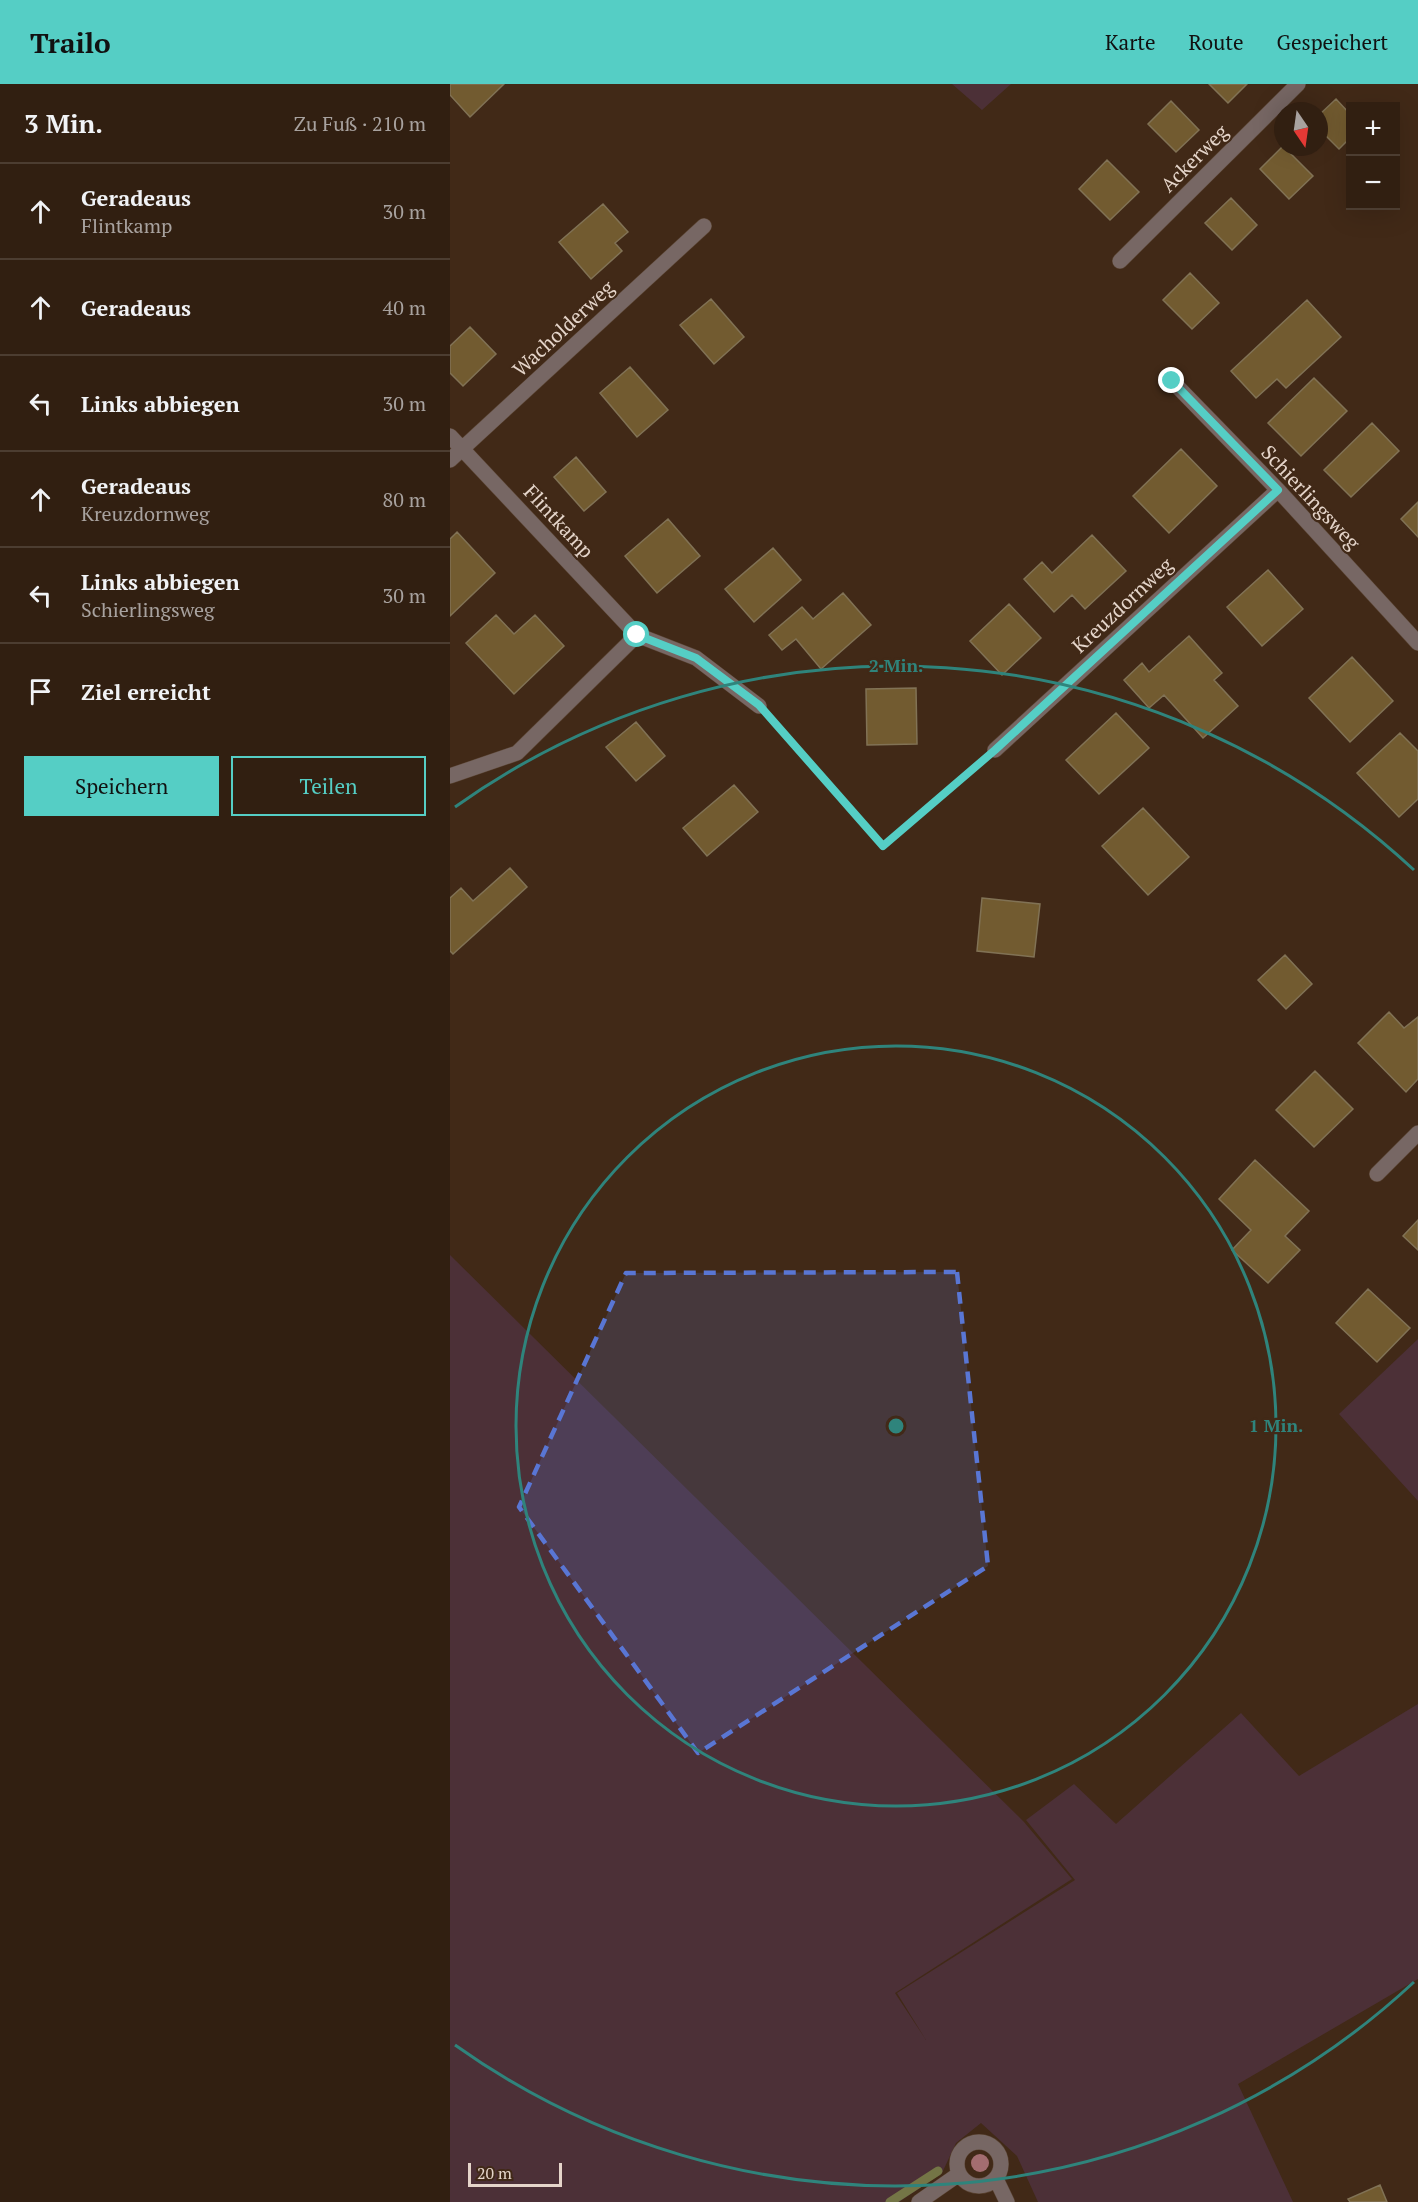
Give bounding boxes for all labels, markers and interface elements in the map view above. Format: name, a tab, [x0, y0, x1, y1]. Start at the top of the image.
text: Trailo	[30, 24, 111, 61]
text: Karte	[1105, 28, 1156, 56]
text: Route	[1189, 28, 1244, 56]
text: Gespeichert	[1277, 28, 1388, 56]
north arrow	[1274, 102, 1328, 156]
map controls	[1346, 102, 1400, 210]
button: +	[1346, 102, 1400, 156]
text: 3 Min.	[24, 106, 103, 140]
text: Zu Fuß · 210 m	[294, 110, 426, 137]
street label: Ackerweg	[1154, 118, 1234, 198]
button: −	[1346, 156, 1400, 210]
text: Geradeaus	[81, 183, 191, 212]
icon: ahead	[24, 195, 57, 228]
text: 30 m	[383, 198, 426, 225]
text: Flintkamp	[81, 212, 172, 239]
street label: Wacholderweg	[506, 274, 620, 382]
icon: ahead	[24, 291, 57, 324]
text: Geradeaus	[81, 293, 191, 322]
text: 40 m	[383, 294, 426, 321]
route end	[1158, 367, 1184, 393]
icon: left	[24, 387, 57, 420]
text: Links abbiegen	[81, 389, 240, 418]
text: 30 m	[383, 390, 426, 417]
street label: Schierlingsweg	[1256, 439, 1367, 555]
text: Geradeaus	[81, 471, 191, 500]
street label: Flintkamp	[518, 478, 600, 564]
icon: ahead	[24, 483, 57, 516]
text: 80 m	[383, 486, 426, 513]
text: Kreuzdornweg	[81, 500, 210, 527]
street label: Kreuzdornweg	[1066, 551, 1179, 659]
text: Links abbiegen	[81, 567, 240, 596]
icon: left	[24, 579, 57, 612]
text: 30 m	[383, 582, 426, 609]
text: Schierlingsweg	[81, 596, 215, 623]
route start	[623, 621, 649, 647]
text: 2 Min.	[869, 653, 923, 677]
icon: arrive	[24, 675, 57, 708]
text: Ziel erreicht	[81, 677, 211, 706]
button: Speichern	[24, 756, 219, 816]
button: Teilen	[231, 756, 426, 816]
text: 1 Min.	[1249, 1413, 1303, 1437]
centre of rings	[886, 1416, 906, 1436]
scale bar	[468, 2160, 562, 2188]
text: 20 m	[477, 2162, 512, 2184]

